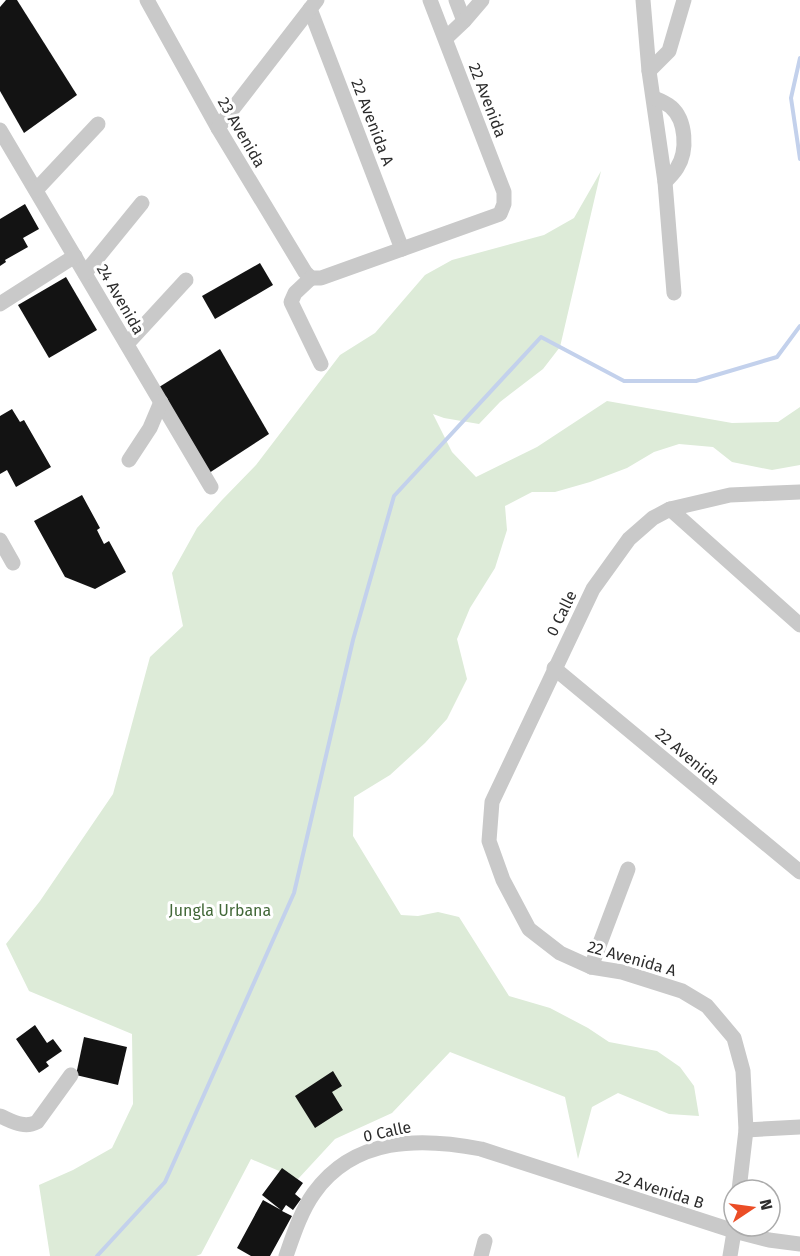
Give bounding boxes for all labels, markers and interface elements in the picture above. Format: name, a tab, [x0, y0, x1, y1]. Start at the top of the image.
street label: 22 Avenida	[465, 60, 510, 140]
street label: 22 Avenida A	[347, 76, 398, 169]
street label: 23 Avenida	[214, 94, 269, 171]
street label: 24 Avenida	[93, 261, 148, 338]
street label: 0 Calle	[542, 587, 581, 639]
street label: 22 Avenida	[652, 724, 724, 789]
park label: Jungla Urbana	[169, 901, 271, 920]
street label: 22 Avenida A	[585, 937, 679, 980]
street label: 0 Calle	[361, 1117, 413, 1146]
street label: 22 Avenida B	[613, 1166, 707, 1213]
north arrow	[722, 1178, 782, 1238]
text: N	[756, 1197, 777, 1212]

